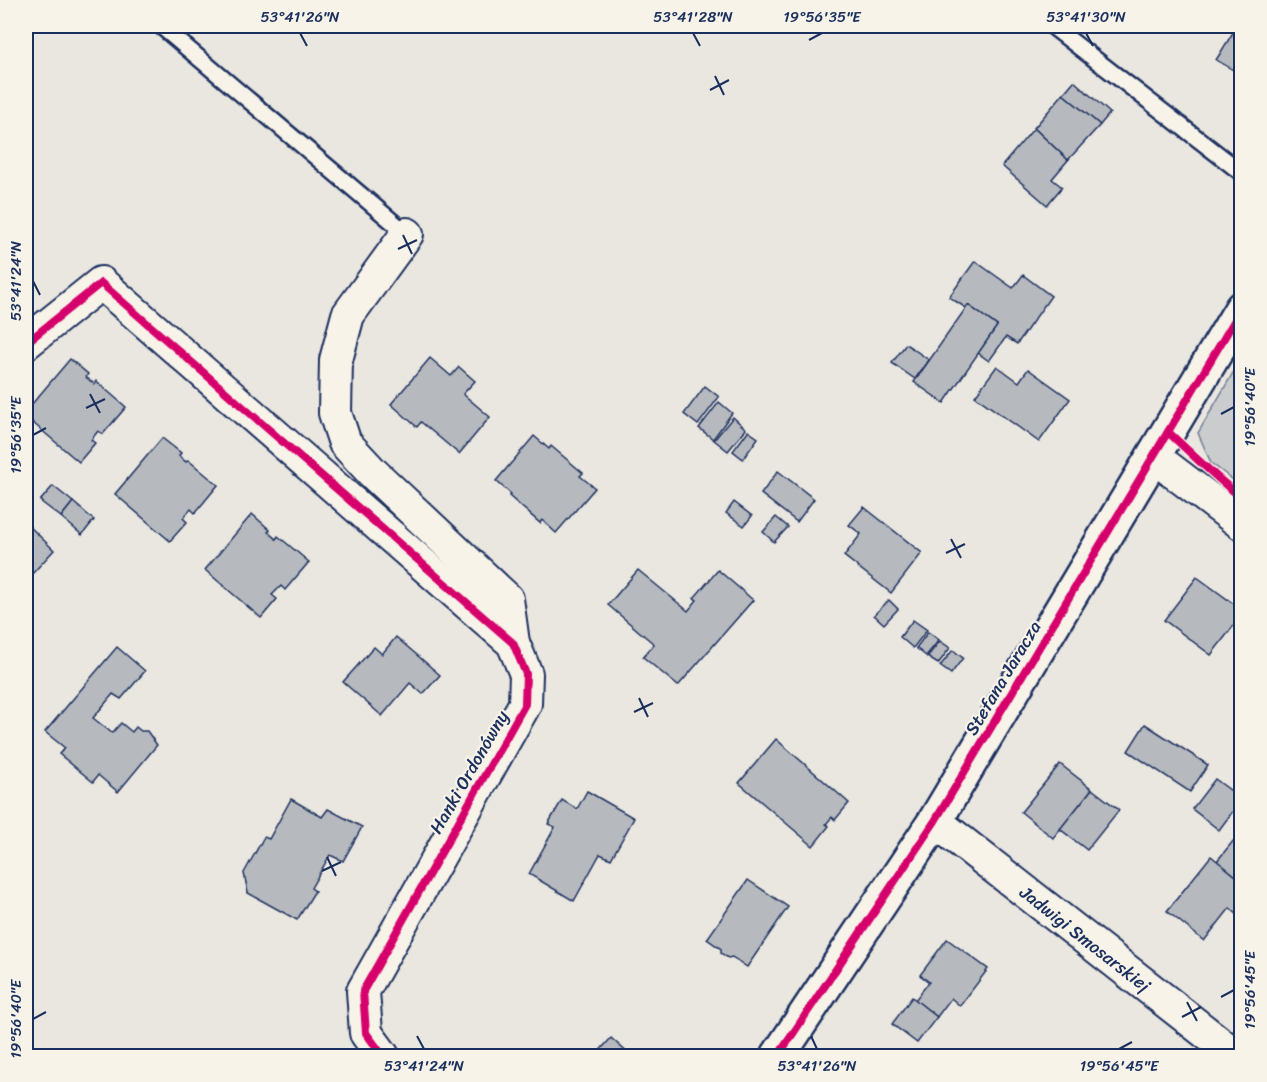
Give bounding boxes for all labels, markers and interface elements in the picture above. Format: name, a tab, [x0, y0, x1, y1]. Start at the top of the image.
text: 53°41'26"N	[260, 4, 340, 30]
text: 53°41'28"N	[653, 4, 733, 30]
text: 19°56'35"E	[783, 4, 862, 30]
text: 53°41'30"N	[1046, 4, 1126, 30]
text: 53°41'24"N	[3, 240, 29, 321]
text: 19°56'40"E	[1237, 366, 1263, 446]
text: 19°56'35"E	[3, 395, 29, 474]
street label: Stefana Jaracza	[956, 614, 1050, 742]
street label: Hanki Ordonówny	[421, 703, 518, 840]
street label: Jadwigi Smosarskiej	[1012, 877, 1158, 1001]
text: 19°56'45"E	[1237, 949, 1263, 1029]
text: 19°56'40"E	[3, 978, 29, 1058]
text: 53°41'24"N	[384, 1053, 465, 1079]
text: 53°41'26"N	[777, 1053, 857, 1079]
text: 19°56'45"E	[1080, 1053, 1160, 1079]

